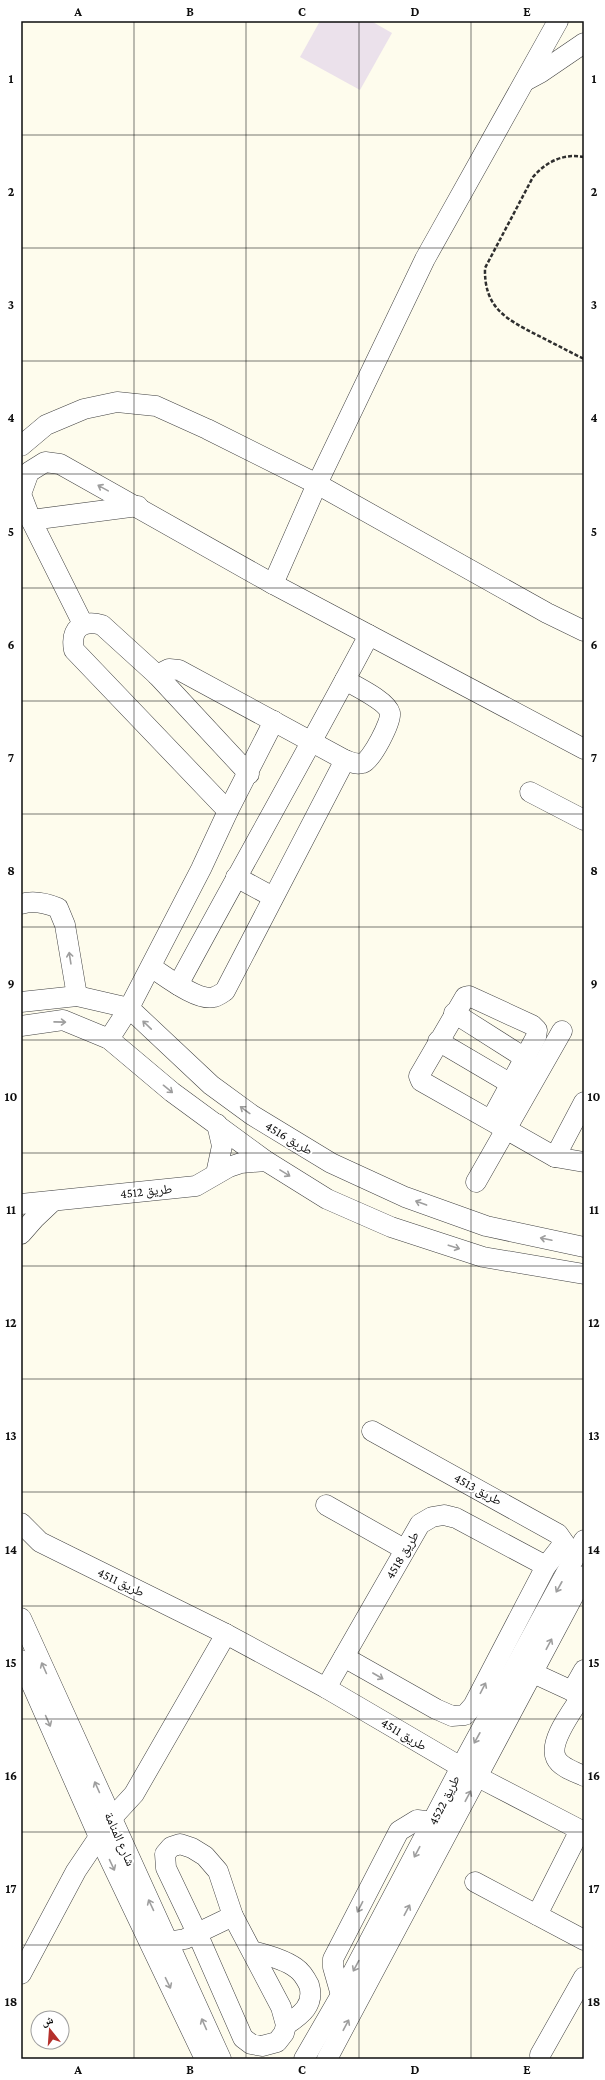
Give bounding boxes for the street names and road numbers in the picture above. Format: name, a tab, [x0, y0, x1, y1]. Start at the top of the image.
street label: طريق 4516	[262, 1118, 315, 1159]
street label: طريق 4512	[119, 1181, 173, 1202]
street label: طريق 4513	[451, 1470, 504, 1509]
street label: طريق 4518	[382, 1528, 423, 1582]
street label: طريق 4511	[95, 1564, 147, 1601]
street label: طريق 4511	[378, 1715, 429, 1754]
street label: طريق 4522	[425, 1773, 464, 1828]
street label: شارع المنامة	[100, 1810, 138, 1869]

